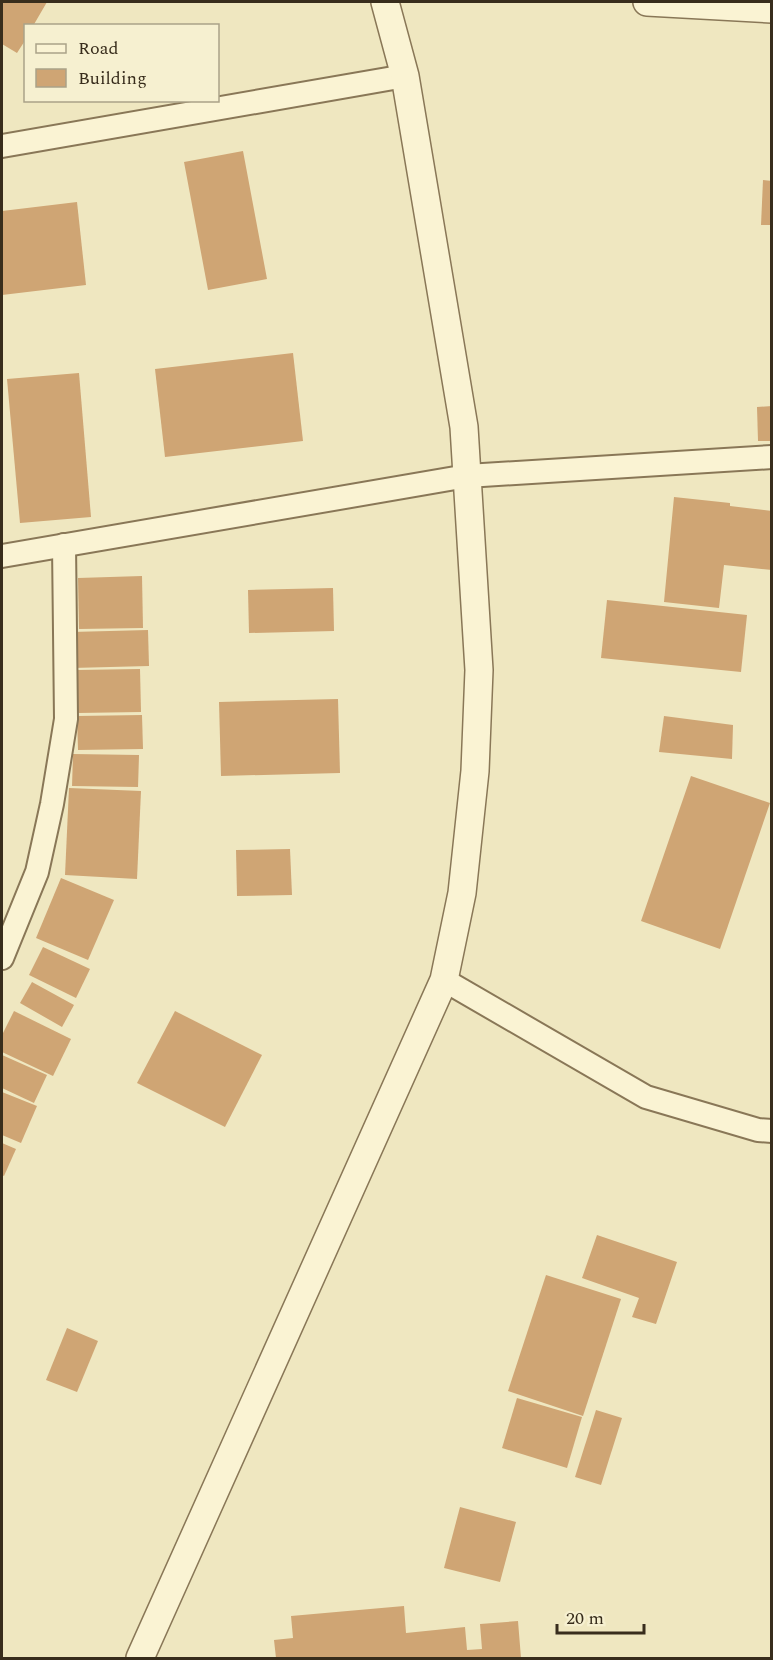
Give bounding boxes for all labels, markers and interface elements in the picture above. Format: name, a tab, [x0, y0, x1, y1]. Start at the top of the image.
legend	[24, 24, 219, 102]
text: Road	[78, 35, 119, 62]
text: Building	[78, 65, 147, 92]
scale bar	[557, 1597, 644, 1635]
text: 20 m	[566, 1605, 604, 1632]

